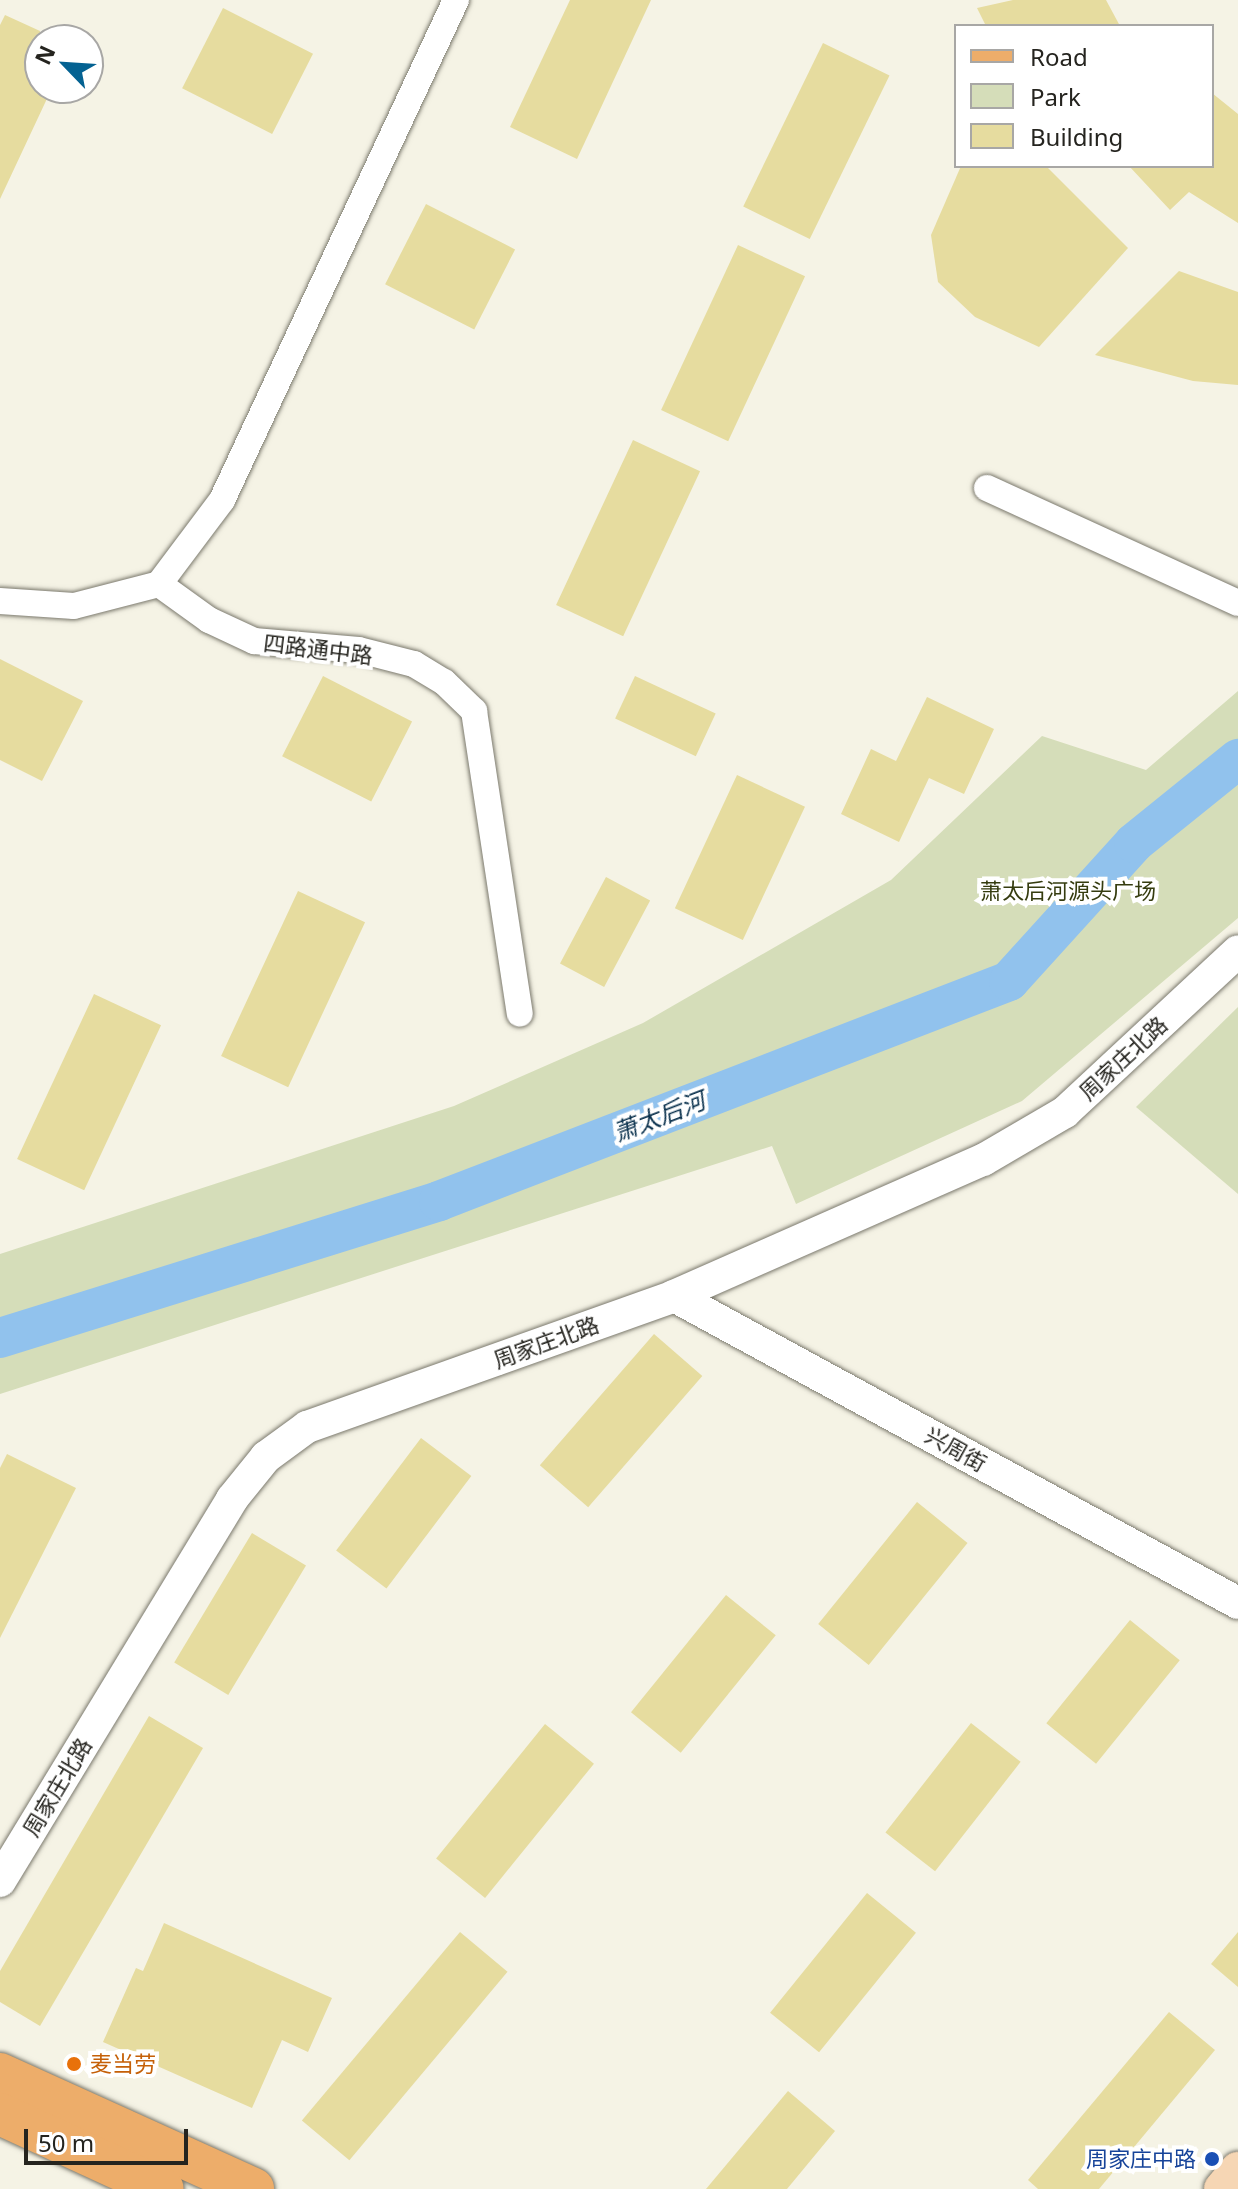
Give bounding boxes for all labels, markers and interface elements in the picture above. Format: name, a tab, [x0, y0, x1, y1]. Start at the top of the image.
north arrow	[24, 24, 104, 104]
legend	[954, 24, 1214, 168]
text: N	[27, 40, 61, 69]
text: Road	[1030, 40, 1088, 73]
text: Park	[1030, 80, 1081, 113]
text: Building	[1030, 120, 1123, 153]
street label: 四路通中路	[262, 629, 374, 669]
park label: 萧太后河源头广场	[980, 878, 1156, 904]
street label: 周家庄北路	[1074, 1011, 1172, 1105]
water label: 萧太后河	[609, 1085, 709, 1147]
street label: 周家庄北路	[490, 1311, 602, 1373]
street label: 兴周街	[921, 1421, 991, 1477]
street label: 周家庄北路	[17, 1733, 97, 1841]
place label: 麦当劳	[90, 2051, 156, 2077]
marker: 麦当劳	[65, 2055, 83, 2073]
scale bar	[28, 2113, 192, 2163]
text: 50 m	[38, 2126, 94, 2159]
place label: 周家庄中路	[1086, 2146, 1196, 2172]
marker: 周家庄中路	[1203, 2150, 1221, 2168]

